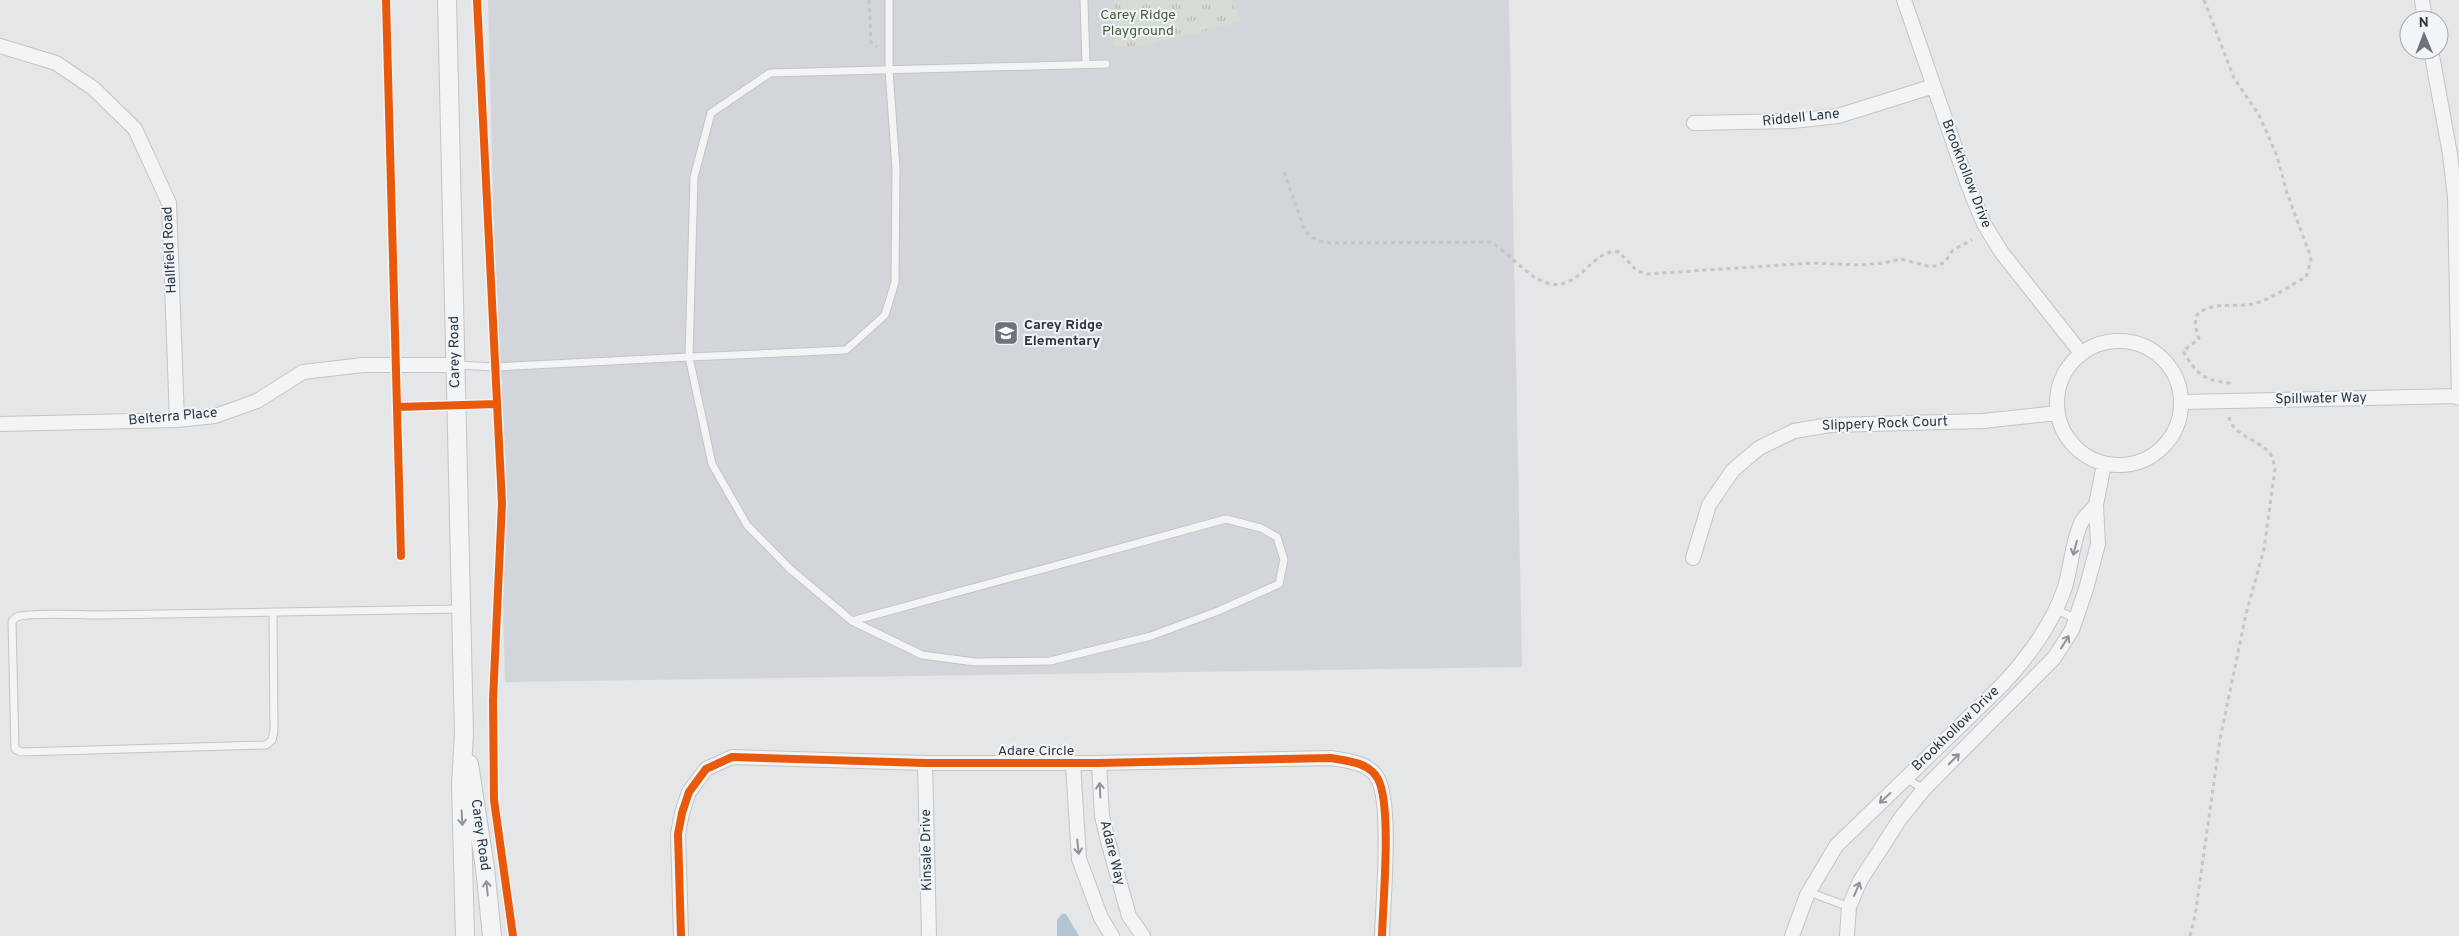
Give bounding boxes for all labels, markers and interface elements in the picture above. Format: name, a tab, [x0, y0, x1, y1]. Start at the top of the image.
park label: Carey Ridge Playground	[1100, 7, 1176, 40]
north arrow	[2399, 10, 2449, 60]
text: N	[2419, 15, 2429, 32]
street label: Riddell Lane	[1761, 105, 1841, 131]
street label: Brookhollow Drive	[1937, 117, 1995, 231]
street label: Hallfield Road	[159, 206, 181, 294]
street label: Carey Road	[446, 316, 464, 388]
place label: Carey Ridge Elementary	[1024, 317, 1103, 350]
school or university icon: Carey Ridge Elementary	[993, 320, 1019, 346]
street label: Spillwater Way	[2275, 390, 2367, 408]
street label: Belterra Place	[128, 405, 218, 429]
street label: Slippery Rock Court	[1822, 413, 1948, 435]
one-way arrow	[2070, 540, 2079, 556]
one-way arrow	[2060, 635, 2070, 649]
street label: Brookhollow Drive	[1909, 683, 2003, 775]
street label: Adare Circle	[998, 743, 1074, 760]
one-way arrow	[1947, 754, 1959, 766]
one-way arrow	[1096, 783, 1105, 799]
one-way arrow	[1879, 792, 1891, 804]
street label: Carey Road	[467, 798, 493, 872]
one-way arrow	[458, 809, 467, 825]
street label: Kinsale Drive	[918, 809, 936, 891]
street label: Adare Way	[1096, 819, 1128, 887]
one-way arrow	[1073, 839, 1083, 855]
one-way arrow	[482, 880, 492, 896]
one-way arrow	[1853, 882, 1862, 897]

